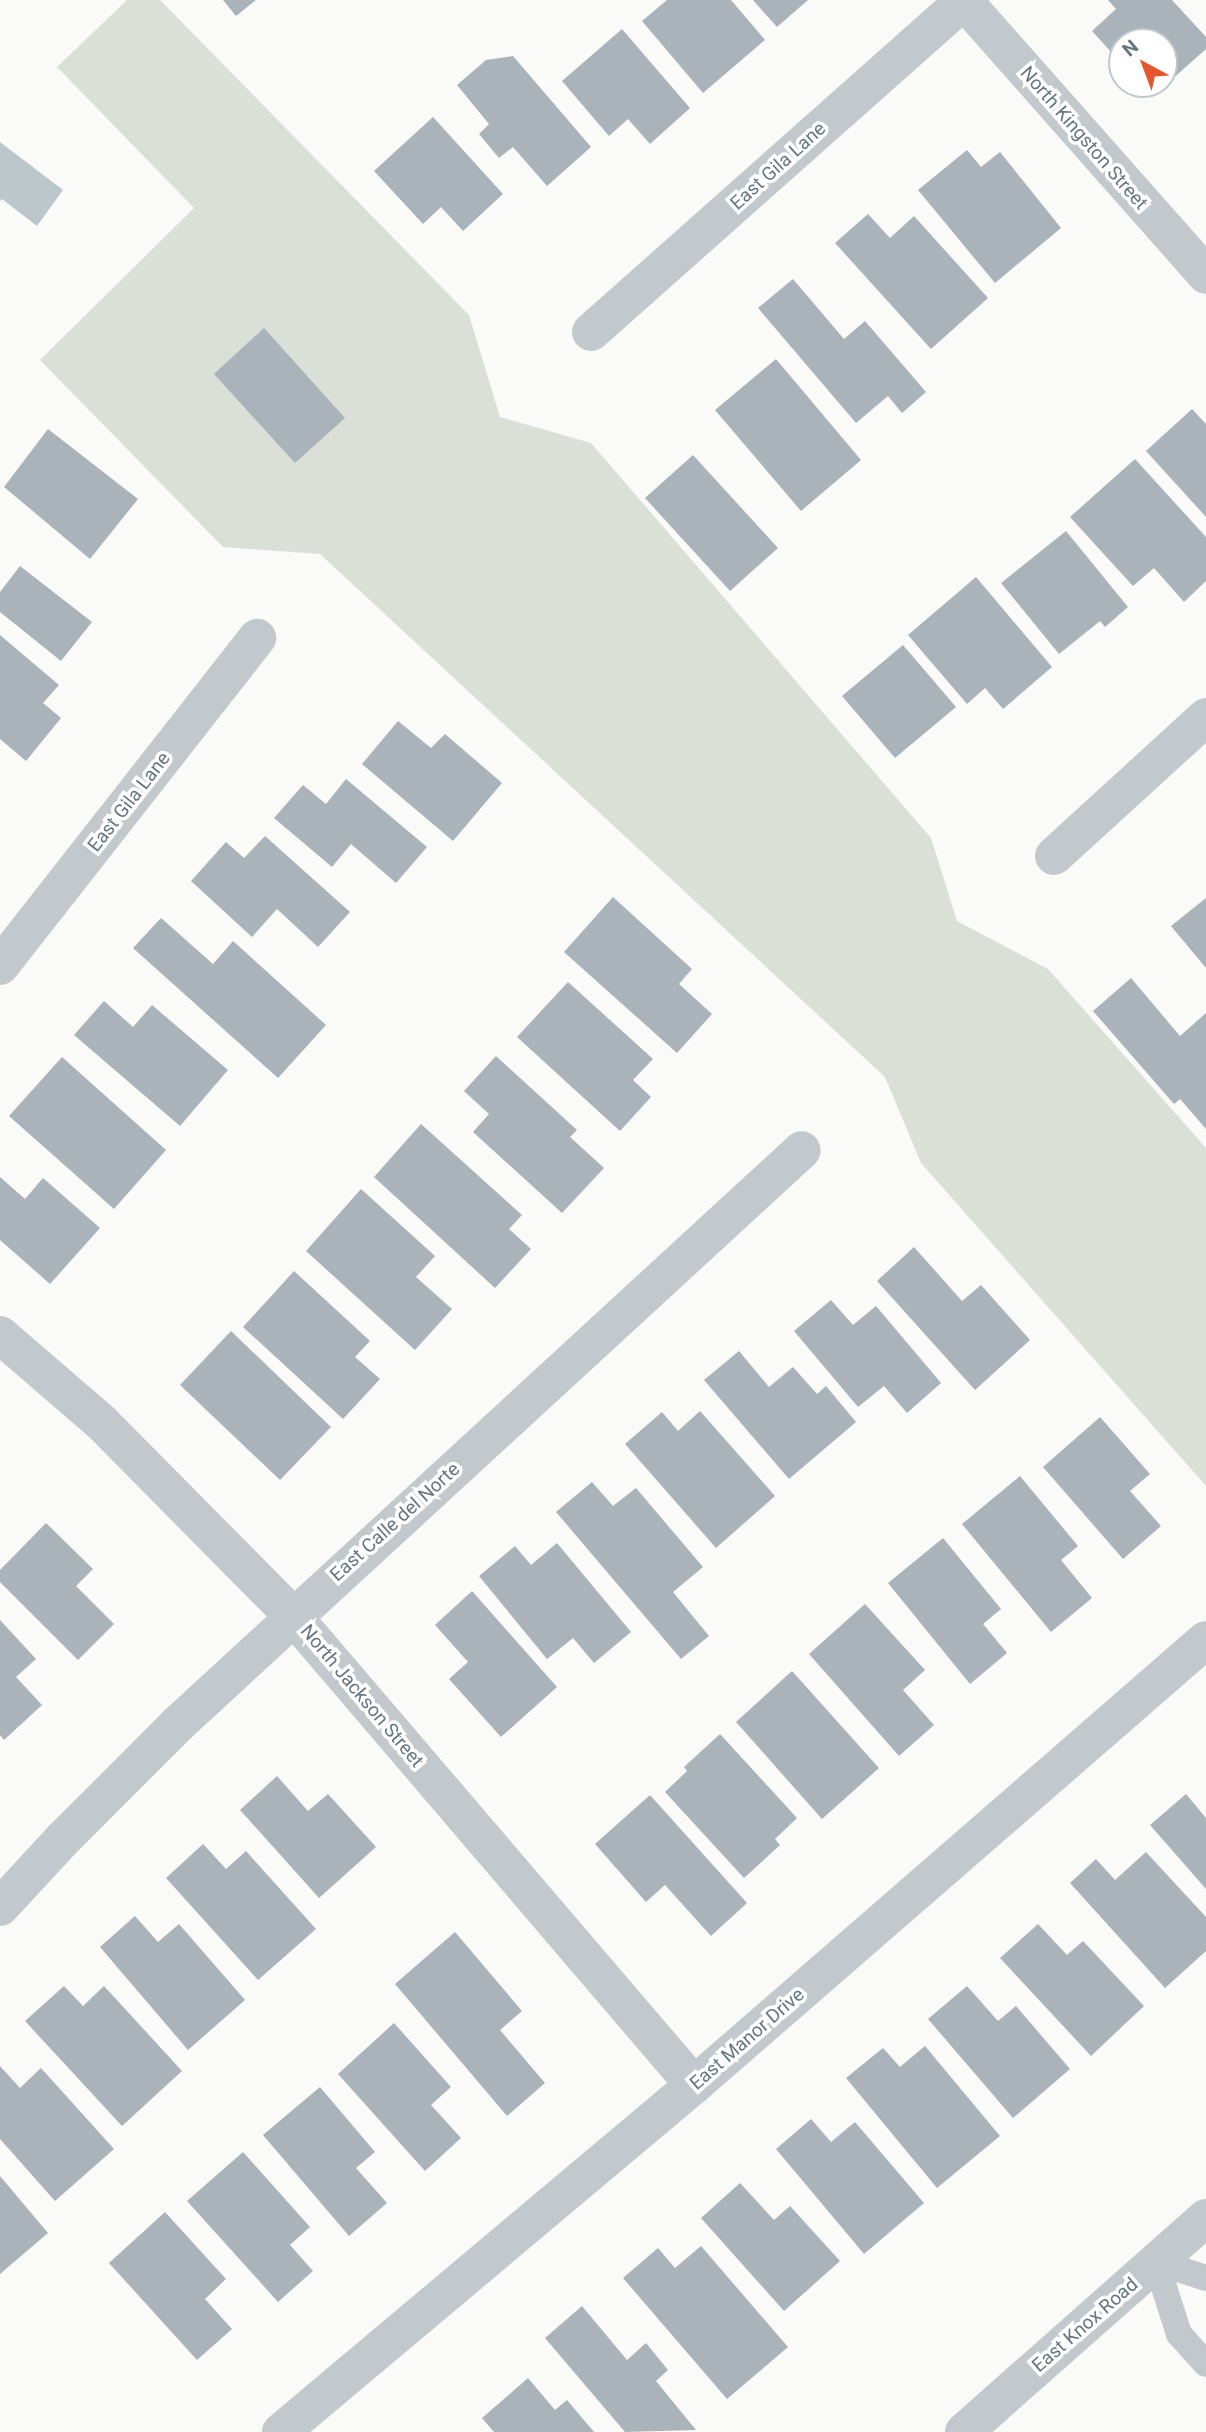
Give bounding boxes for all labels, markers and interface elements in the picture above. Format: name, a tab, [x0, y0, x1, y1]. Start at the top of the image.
north arrow	[1108, 28, 1178, 98]
text: N	[1118, 35, 1143, 61]
street label: North Kingston Street	[1016, 62, 1152, 214]
street label: East Gila Lane	[726, 117, 830, 215]
street label: East Gila Lane	[83, 748, 175, 856]
street label: East Calle del Norte	[326, 1458, 464, 1586]
street label: North Jackson Street	[296, 1620, 428, 1772]
street label: East Manor Drive	[685, 1983, 809, 2095]
street label: East Knox Road	[1028, 2273, 1142, 2377]

